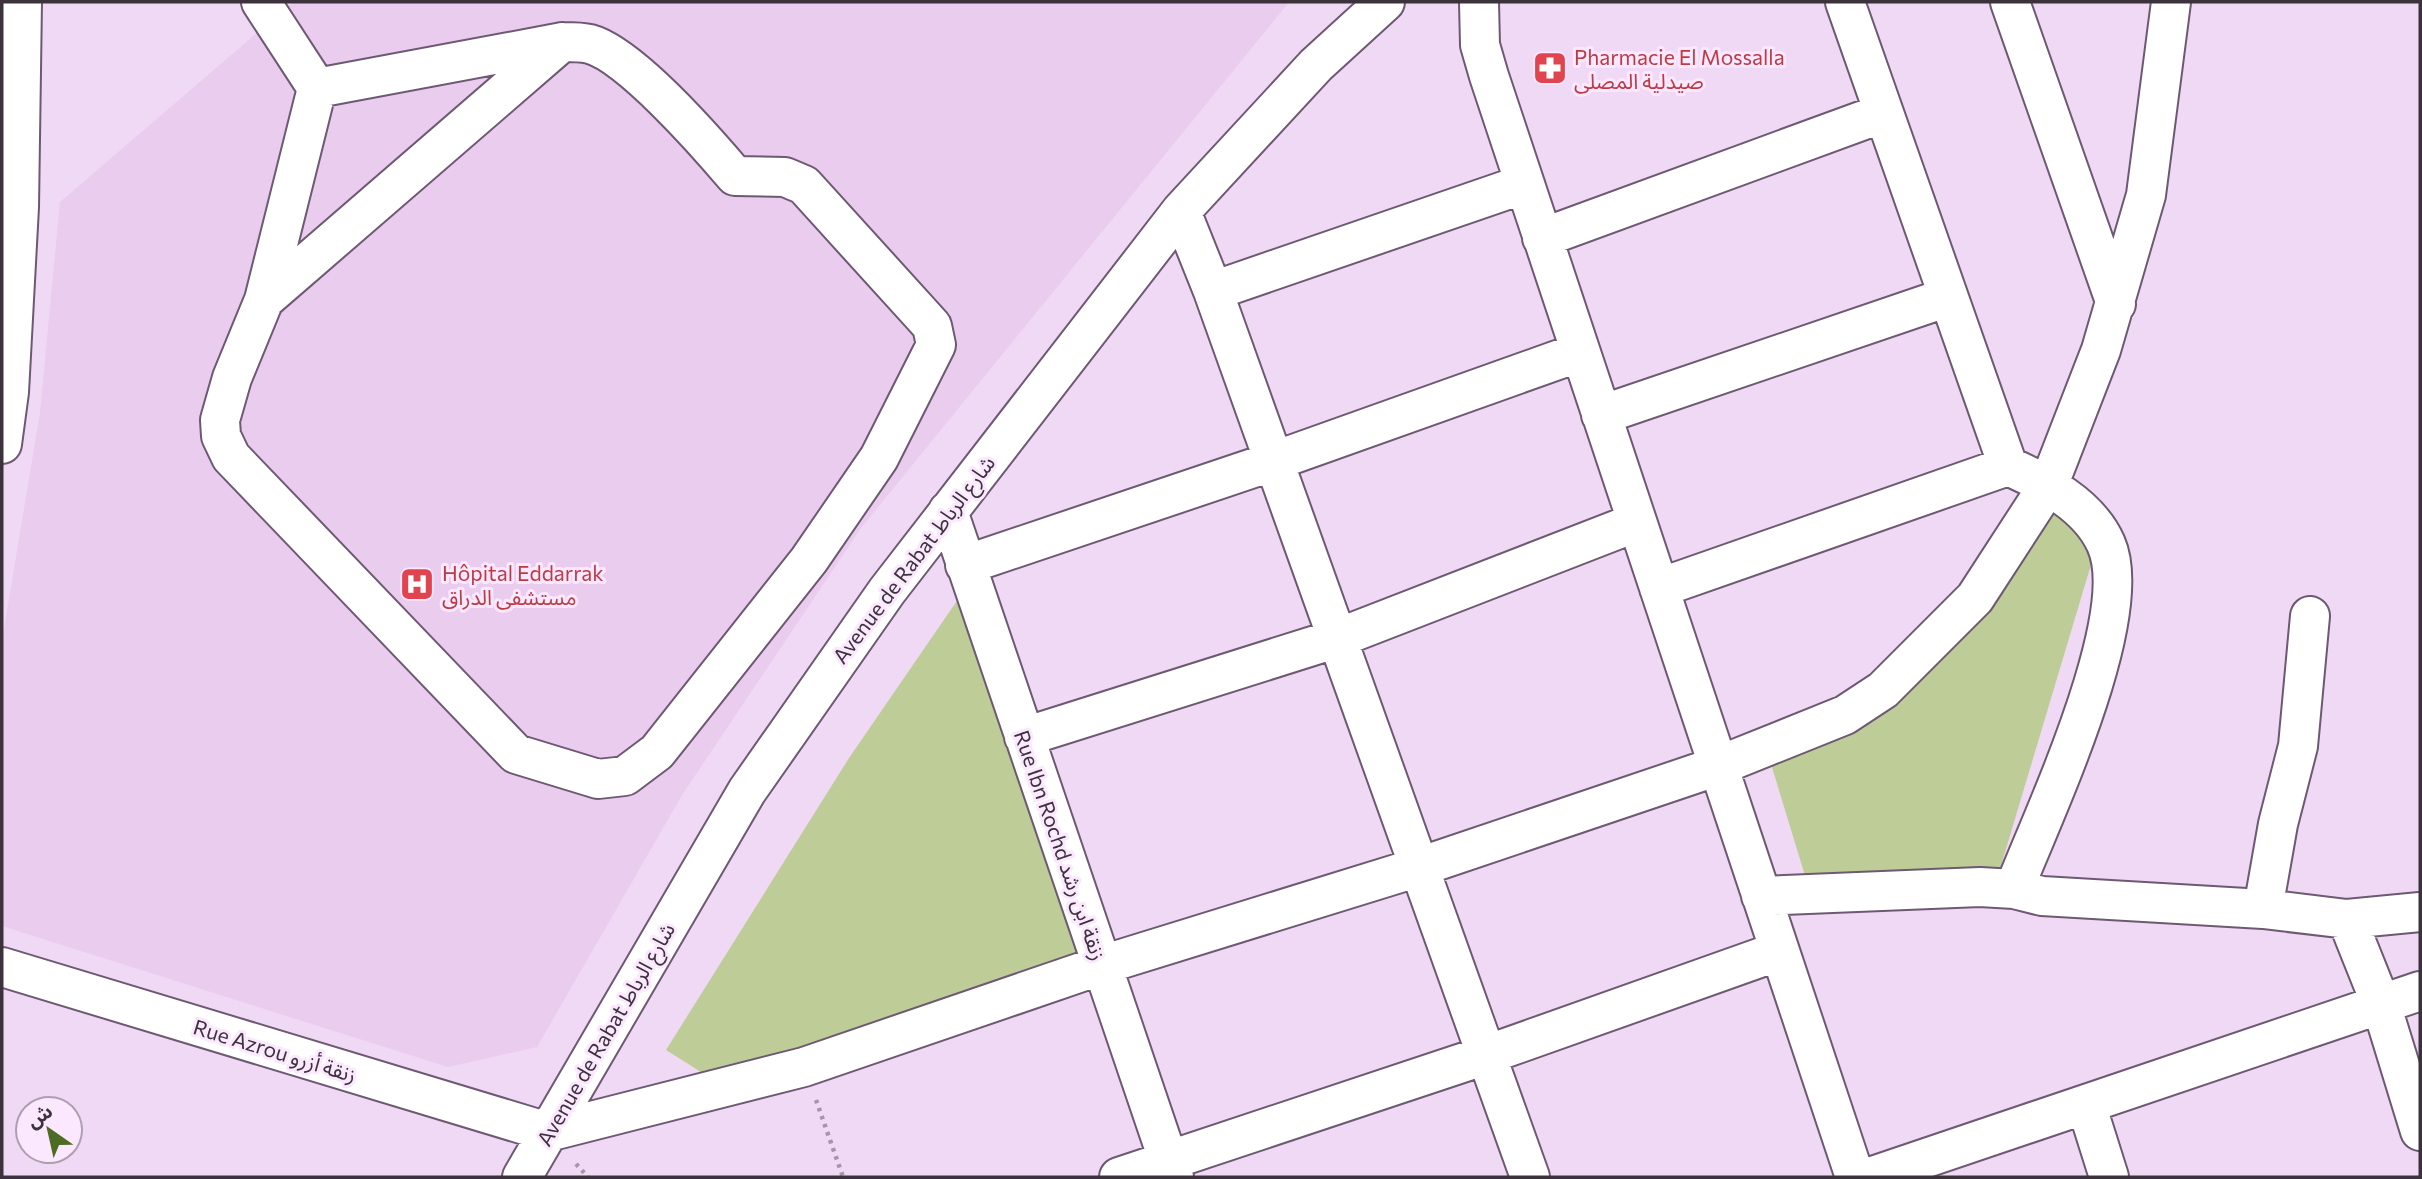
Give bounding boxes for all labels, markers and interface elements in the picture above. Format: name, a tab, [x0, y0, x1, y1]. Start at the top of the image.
place label: Pharmacie El Mossalla صيدلية المصلى	[1574, 44, 1785, 94]
pharmacy icon: Pharmacie El Mossalla صيدلية المصلى	[1531, 49, 1569, 87]
street label: Avenue de Rabat شارع الرباط	[827, 450, 1003, 670]
place label: Hôpital Eddarrak مستشفى الدراق	[442, 560, 604, 610]
hospital icon: Hôpital Eddarrak مستشفى الدراق	[398, 565, 436, 603]
street label: Rue Ibn Rochd زنقة ابن رشد	[1009, 727, 1112, 964]
street label: Avenue de Rabat شارع الرباط	[531, 918, 683, 1152]
street label: Rue Azrou زنقة أزرو	[190, 1013, 360, 1088]
north arrow	[14, 1095, 84, 1165]
text: ش	[22, 1099, 56, 1132]

